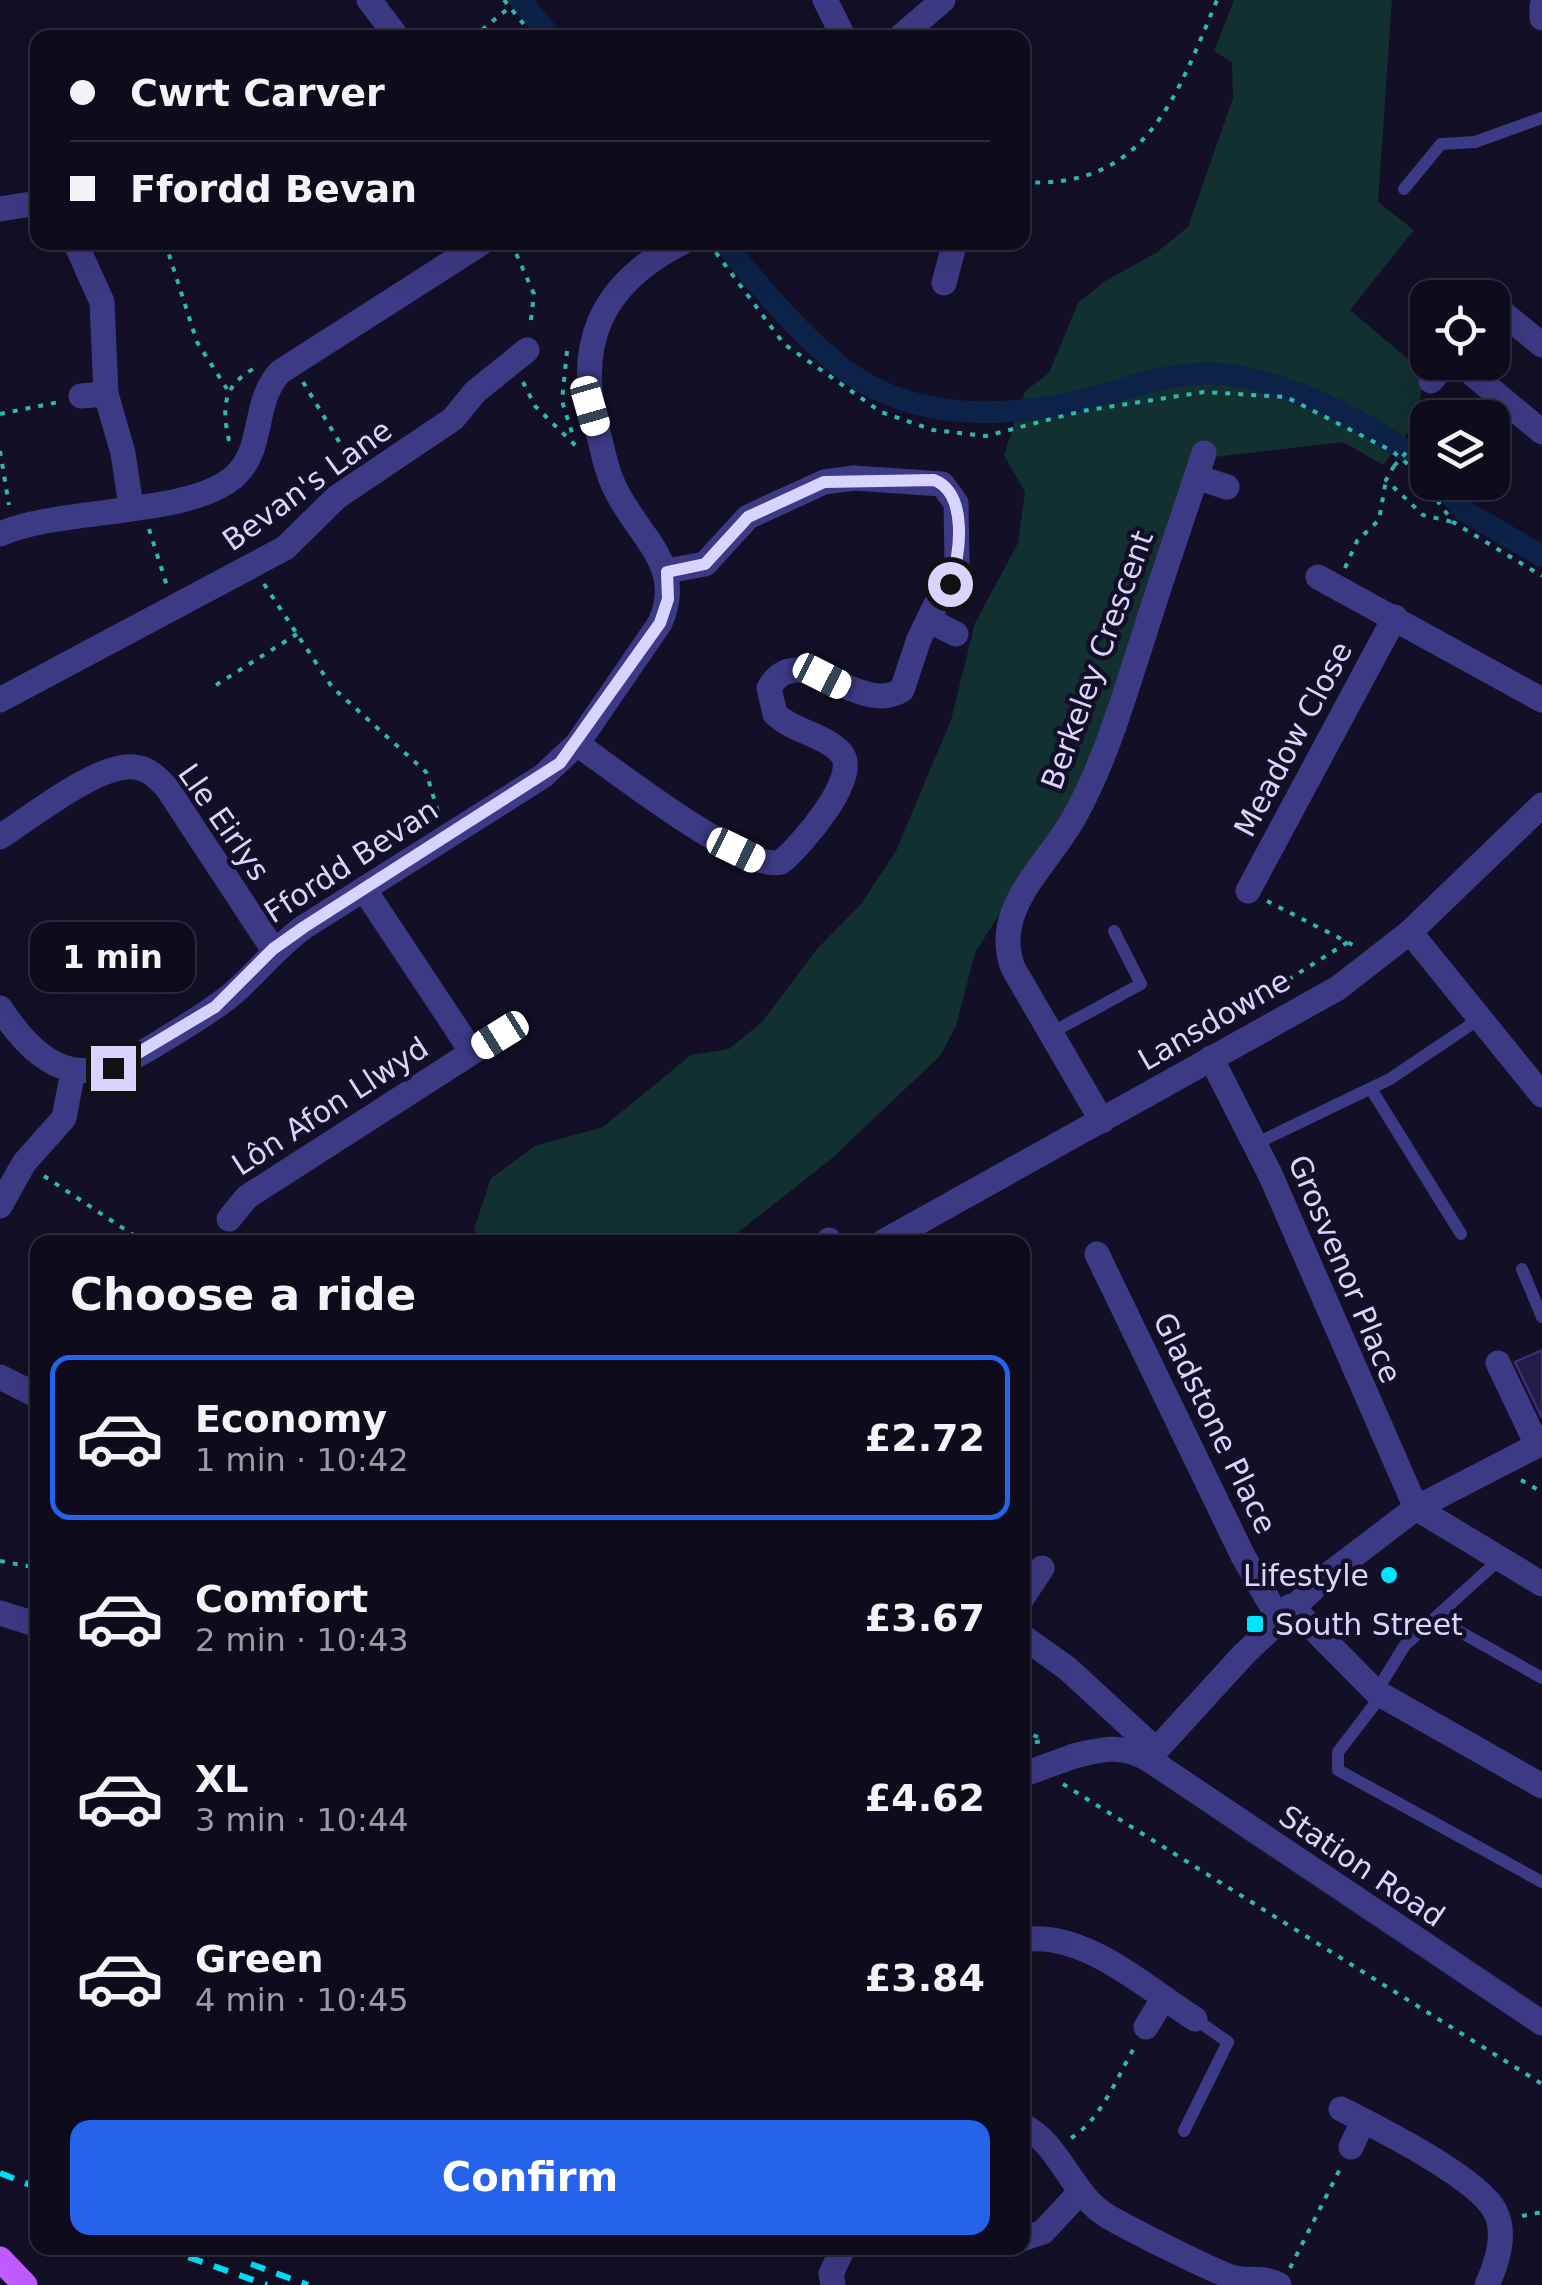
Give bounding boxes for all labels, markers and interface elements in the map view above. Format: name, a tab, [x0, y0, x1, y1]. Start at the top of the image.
text: Cwrt Carver	[130, 71, 385, 115]
text: Ffordd Bevan	[130, 167, 417, 211]
map controls	[1410, 280, 1510, 500]
button: locate	[1410, 280, 1510, 380]
car	[567, 373, 613, 439]
button: layers	[1410, 400, 1510, 500]
street label: Bevan's Lane	[216, 412, 398, 558]
street label: Berkeley Crescent	[1034, 526, 1160, 794]
route start	[928, 562, 973, 607]
street label: Meadow Close	[1227, 635, 1359, 843]
car	[788, 649, 856, 703]
street label: Lle Eirlys	[171, 757, 277, 887]
street label: Ffordd Bevan	[258, 792, 444, 930]
car	[702, 823, 770, 877]
callout: 1 min	[31, 923, 196, 993]
text: 1 min	[62, 938, 163, 976]
street label: Lansdowne	[1132, 963, 1296, 1077]
car	[467, 1006, 533, 1064]
street label: Lôn Afon Llwyd	[226, 1030, 434, 1182]
route end	[91, 1046, 136, 1091]
street label: Grosvenor Place	[1281, 1150, 1409, 1388]
text: Choose a ride	[70, 1268, 416, 1321]
street label: Gladstone Place	[1146, 1307, 1284, 1539]
icon: car	[75, 1393, 165, 1483]
text: Economy	[195, 1397, 387, 1441]
text: £2.72	[865, 1416, 985, 1460]
text: 1 min · 10:42	[195, 1441, 409, 1479]
place label: Lifestyle	[1243, 1558, 1369, 1593]
marker: Lifestyle	[1378, 1564, 1400, 1586]
icon: car	[75, 1573, 165, 1663]
text: Comfort	[195, 1577, 368, 1621]
text: £3.67	[865, 1596, 985, 1640]
place label: South Street	[1275, 1607, 1463, 1642]
marker: South Street	[1244, 1613, 1266, 1635]
text: 2 min · 10:43	[195, 1621, 409, 1659]
icon: car	[75, 1753, 165, 1843]
text: XL	[195, 1757, 249, 1801]
text: £4.62	[865, 1776, 985, 1820]
street label: Station Road	[1273, 1798, 1451, 1934]
text: 3 min · 10:44	[195, 1801, 409, 1839]
icon: car	[75, 1933, 165, 2023]
text: Green	[195, 1937, 324, 1981]
text: £3.84	[865, 1956, 985, 2000]
text: 4 min · 10:45	[195, 1981, 409, 2019]
button: Confirm	[70, 2120, 990, 2235]

